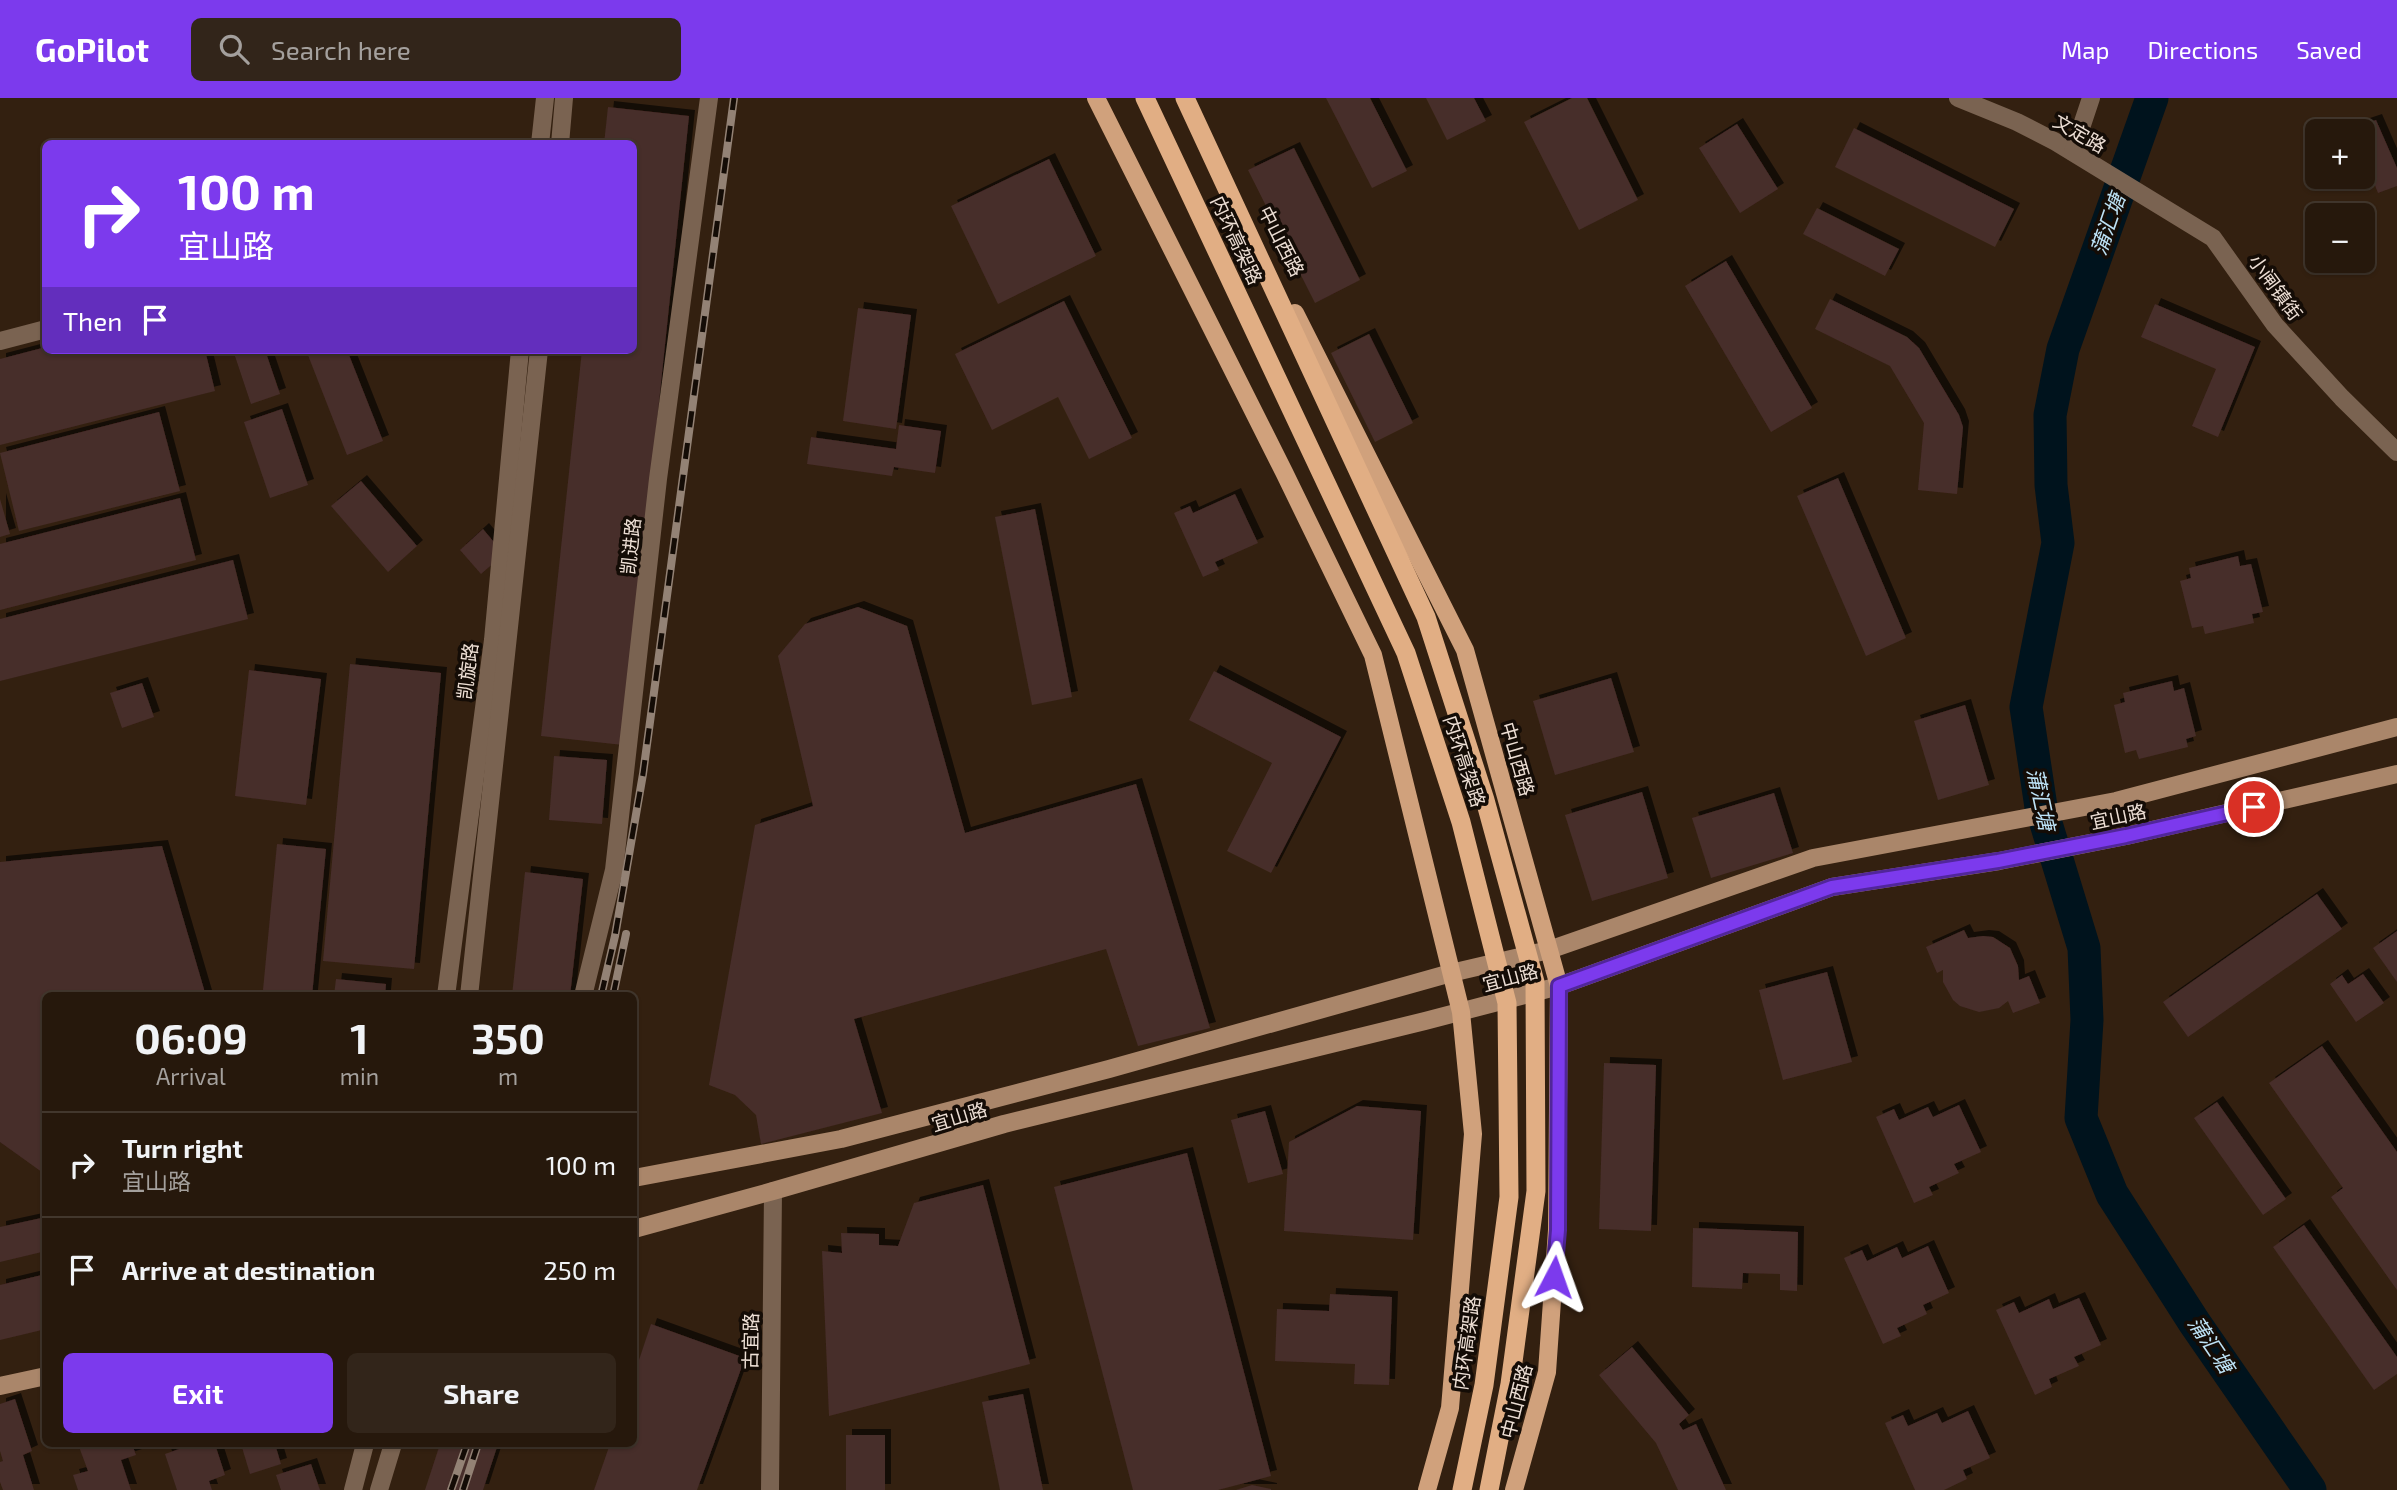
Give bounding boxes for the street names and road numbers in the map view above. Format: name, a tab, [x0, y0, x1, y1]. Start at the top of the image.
street label: 文定路	[2050, 109, 2110, 157]
street label: 内环高架路	[1206, 192, 1268, 288]
street label: 中山西路	[1254, 202, 1310, 280]
street label: 小闸镇街	[2244, 249, 2308, 325]
street label: 凯进路	[616, 516, 644, 576]
street label: 凯旋路	[452, 641, 482, 701]
street label: 内环高架路	[1439, 712, 1491, 810]
street label: 中山西路	[1496, 719, 1540, 799]
street label: 宜山路	[2088, 799, 2148, 833]
street label: 宜山路	[1479, 959, 1541, 995]
street label: 宜山路	[928, 1097, 990, 1135]
street label: 内环高架路	[1448, 1294, 1484, 1392]
street label: 古宜路	[738, 1312, 762, 1370]
street label: 中山西路	[1496, 1361, 1536, 1441]

